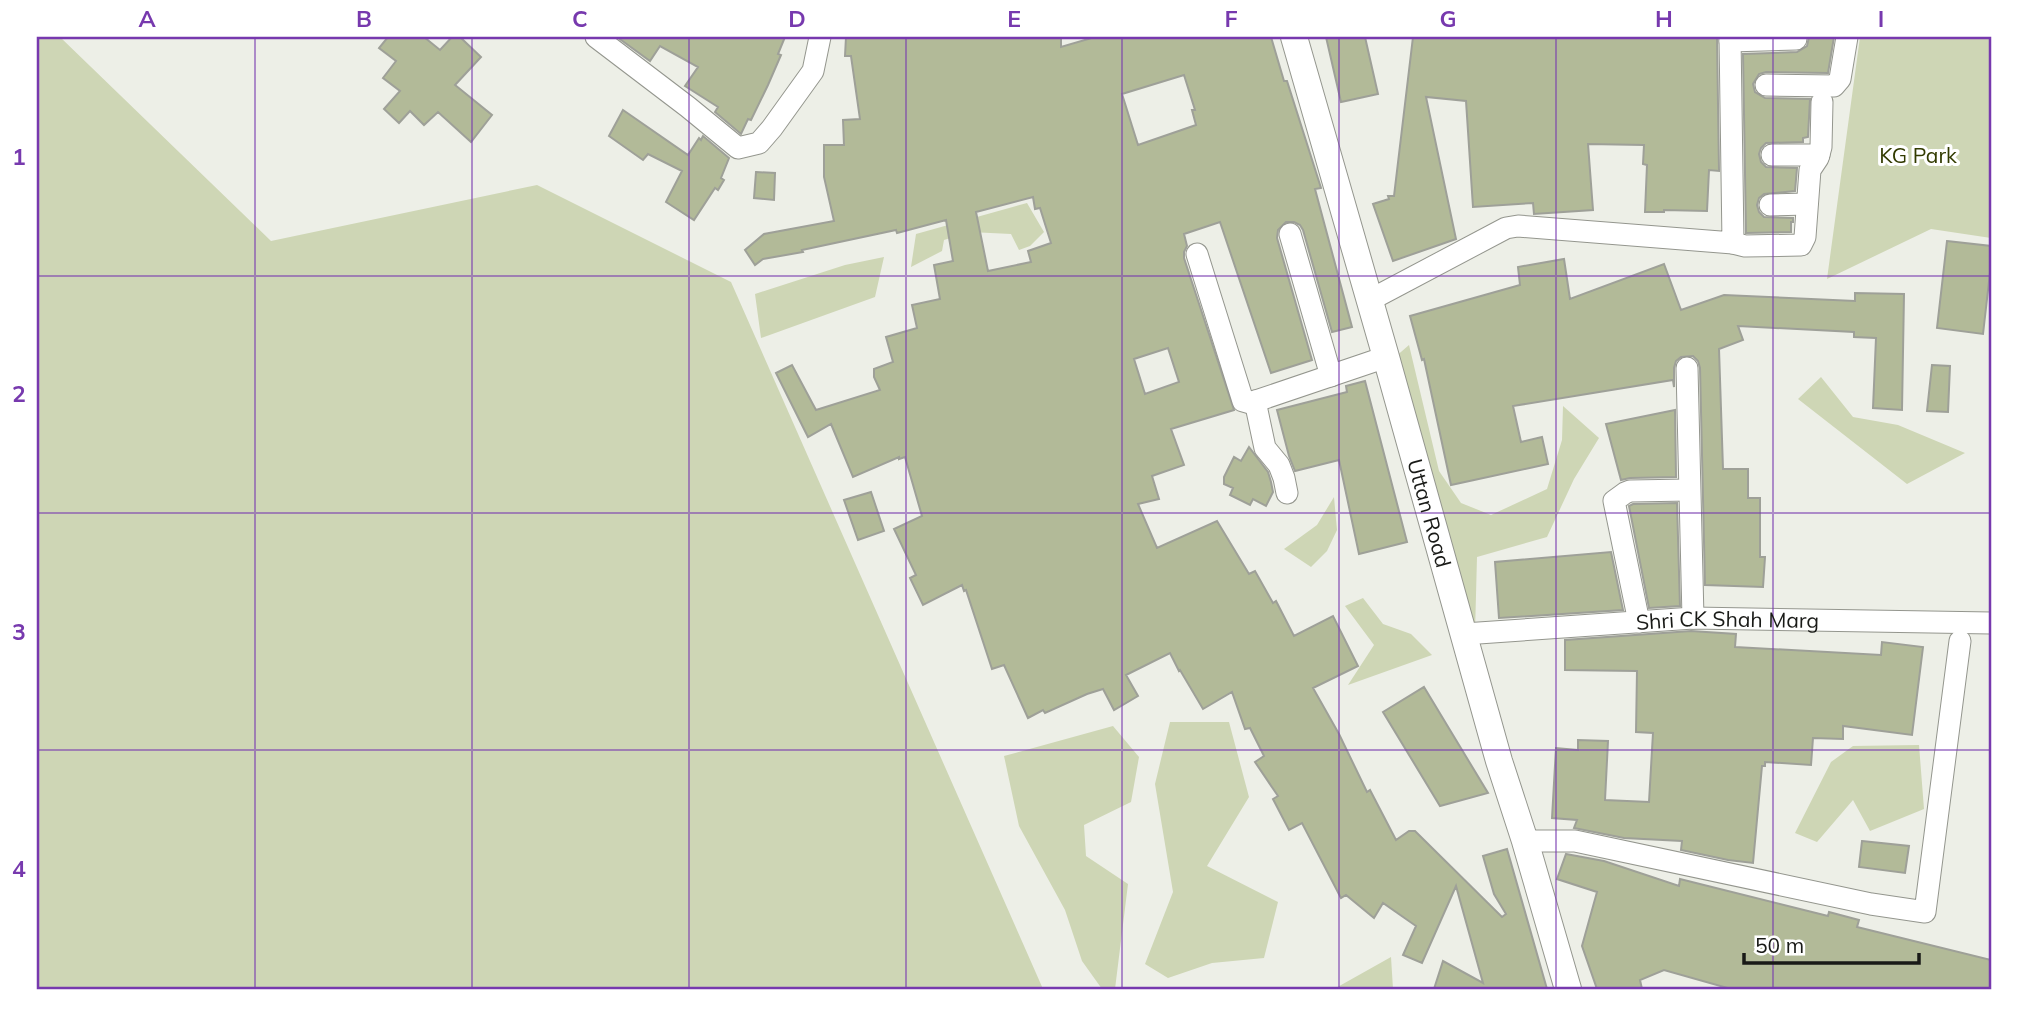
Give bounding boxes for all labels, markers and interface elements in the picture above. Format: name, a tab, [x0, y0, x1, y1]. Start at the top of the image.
text: A	[138, 4, 156, 33]
text: B	[356, 4, 372, 33]
text: C	[572, 4, 588, 33]
text: D	[788, 4, 806, 33]
text: E	[1007, 4, 1021, 33]
text: F	[1224, 4, 1238, 33]
text: G	[1439, 4, 1457, 33]
text: H	[1655, 4, 1673, 33]
text: I	[1878, 4, 1884, 33]
text: 1	[12, 142, 26, 171]
park label: KG Park	[1879, 142, 1957, 168]
text: 2	[12, 379, 26, 408]
street label: Uttan Road	[1402, 456, 1457, 570]
street label: Shri CK Shah Marg	[1635, 605, 1819, 635]
text: 3	[12, 617, 26, 646]
text: 4	[12, 854, 26, 883]
scale bar	[1744, 921, 1920, 965]
text: 50 m	[1755, 932, 1804, 958]

